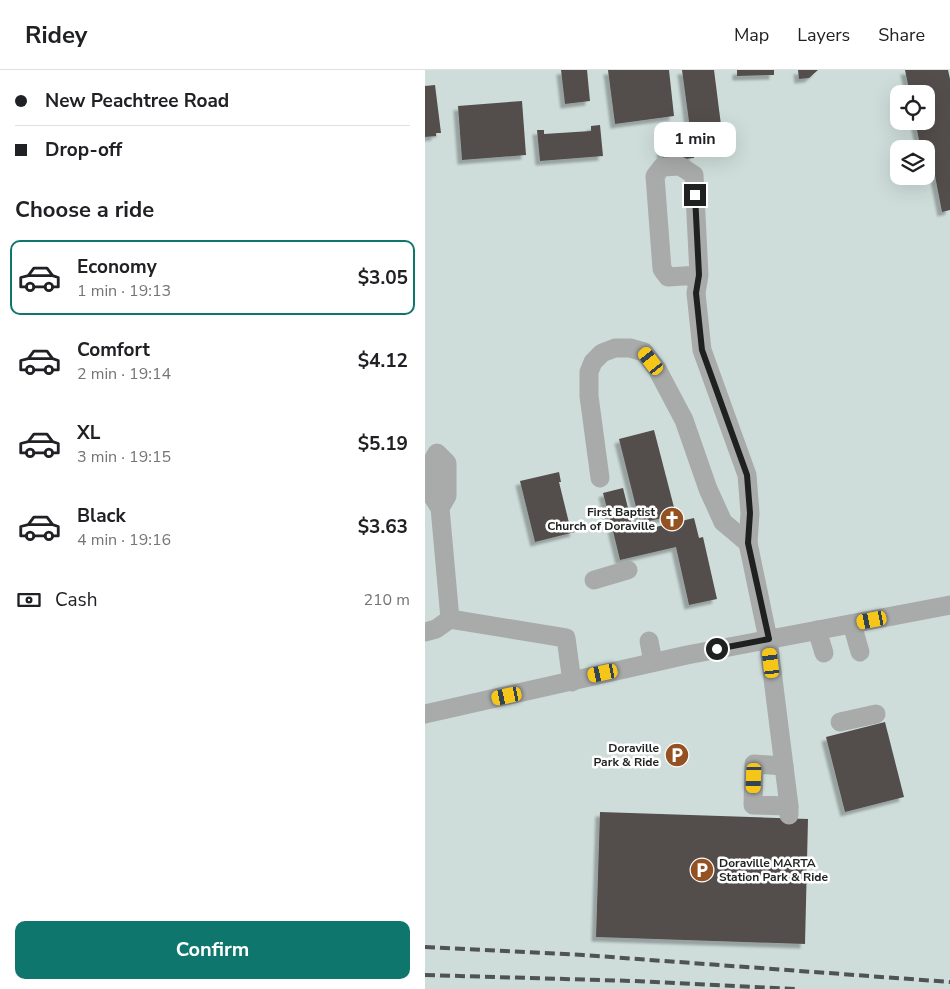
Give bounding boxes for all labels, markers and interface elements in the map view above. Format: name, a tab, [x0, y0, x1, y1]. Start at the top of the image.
text: Ridey	[25, 19, 87, 51]
text: Map	[734, 23, 769, 47]
text: Layers	[797, 23, 850, 47]
text: Share	[878, 23, 925, 47]
map controls	[890, 85, 935, 185]
button: locate	[890, 85, 935, 130]
text: New Peachtree Road	[45, 88, 229, 114]
callout: 1 min	[654, 122, 736, 158]
text: 1 min	[674, 128, 716, 150]
text: Drop-off	[45, 137, 122, 163]
button: layers	[890, 140, 935, 185]
route end	[684, 184, 706, 206]
text: Choose a ride	[15, 195, 154, 225]
text: Economy	[77, 254, 157, 280]
icon: car	[17, 255, 62, 300]
text: $3.05	[358, 265, 408, 291]
text: 1 min · 19:13	[77, 280, 171, 302]
text: Comfort	[77, 337, 150, 363]
icon: car	[17, 338, 62, 383]
car	[635, 345, 666, 377]
text: $4.12	[358, 348, 408, 374]
text: 2 min · 19:14	[77, 363, 171, 385]
text: XL	[77, 420, 100, 446]
icon: car	[17, 421, 62, 466]
text: $5.19	[358, 431, 408, 457]
text: 3 min · 19:15	[77, 446, 171, 468]
text: Black	[77, 503, 126, 529]
icon: car	[17, 504, 62, 549]
place label: First Baptist Church of Doraville	[547, 504, 655, 534]
church icon: First Baptist Church of Doraville	[659, 506, 685, 532]
text: $3.63	[358, 514, 408, 540]
text: 4 min · 19:16	[77, 529, 171, 551]
icon: cash	[15, 586, 43, 614]
text: Cash	[55, 587, 97, 613]
text: 210 m	[363, 589, 410, 611]
car	[855, 610, 888, 630]
route start	[706, 638, 728, 660]
car	[761, 647, 780, 679]
car	[586, 663, 619, 683]
car	[490, 686, 523, 706]
place label: Doraville Park & Ride	[594, 740, 659, 770]
parking icon: Doraville Park & Ride	[664, 742, 690, 768]
car	[745, 763, 762, 793]
place label: Doraville MARTA Station Park & Ride	[719, 855, 828, 885]
parking icon: Doraville MARTA Station Park & Ride	[689, 857, 715, 883]
button: Confirm	[15, 921, 410, 979]

